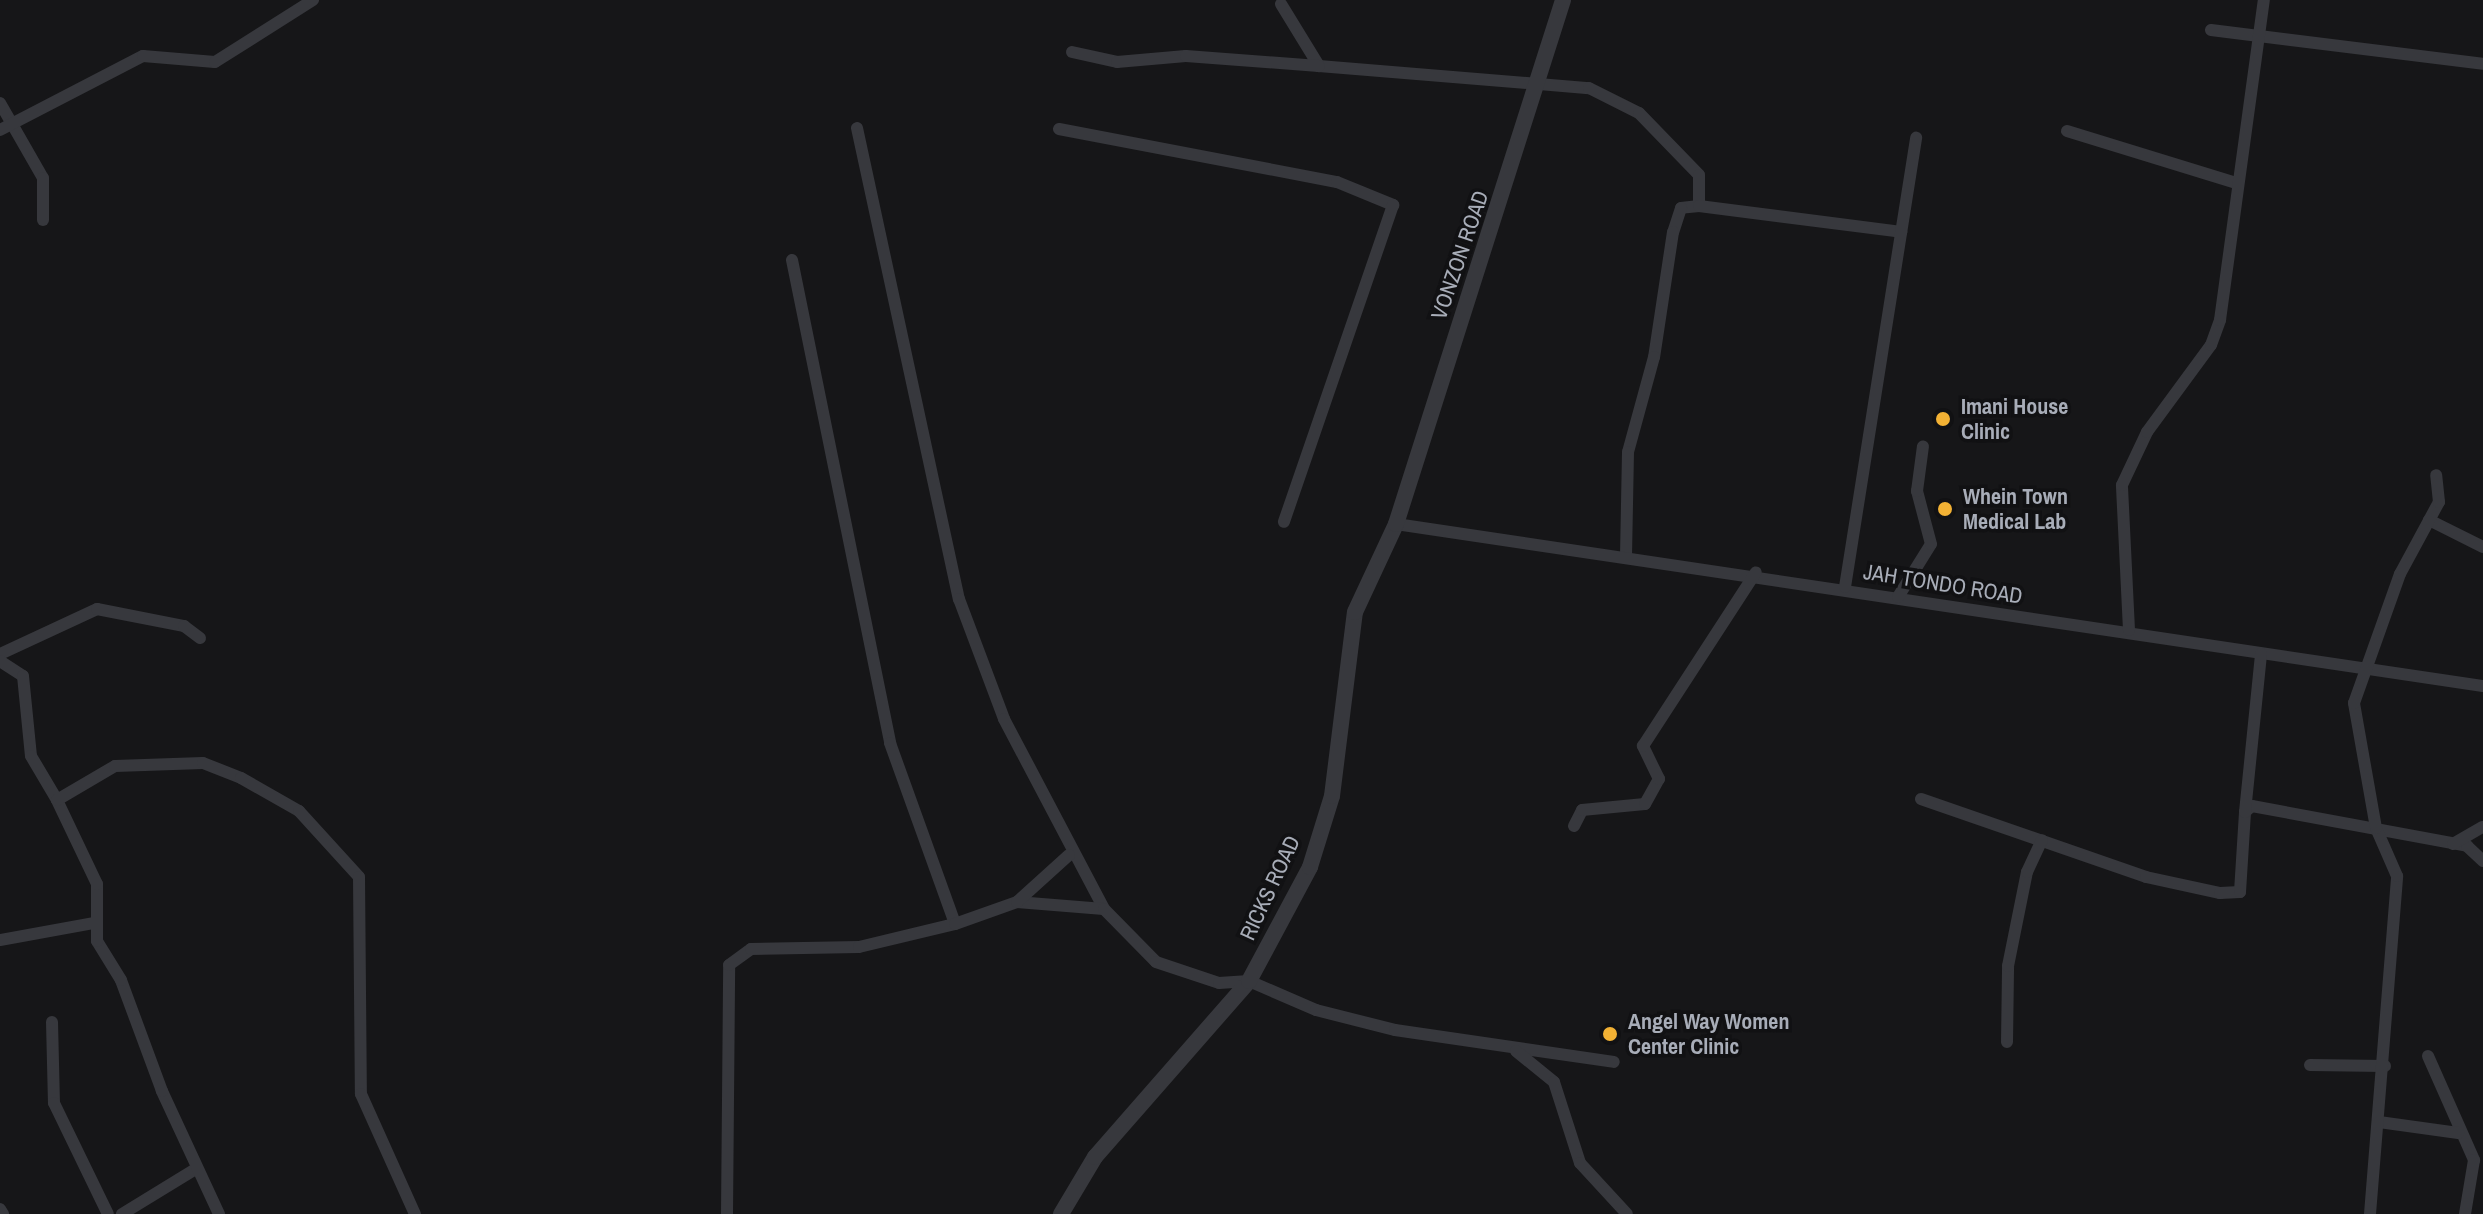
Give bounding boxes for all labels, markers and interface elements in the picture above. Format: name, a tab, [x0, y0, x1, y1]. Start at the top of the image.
street label: VONZON ROAD	[1426, 187, 1494, 323]
place label: Imani House Clinic	[1961, 393, 2068, 444]
marker: Imani House Clinic	[1932, 408, 1954, 430]
place label: Whein Town Medical Lab	[1963, 483, 2068, 534]
marker: Whein Town Medical Lab	[1934, 498, 1956, 520]
street label: JAH TONDO ROAD	[1861, 558, 2025, 610]
street label: RICKS ROAD	[1234, 832, 1306, 944]
place label: Angel Way Women Center Clinic	[1628, 1008, 1789, 1060]
marker: Angel Way Women Center Clinic	[1599, 1023, 1621, 1045]

